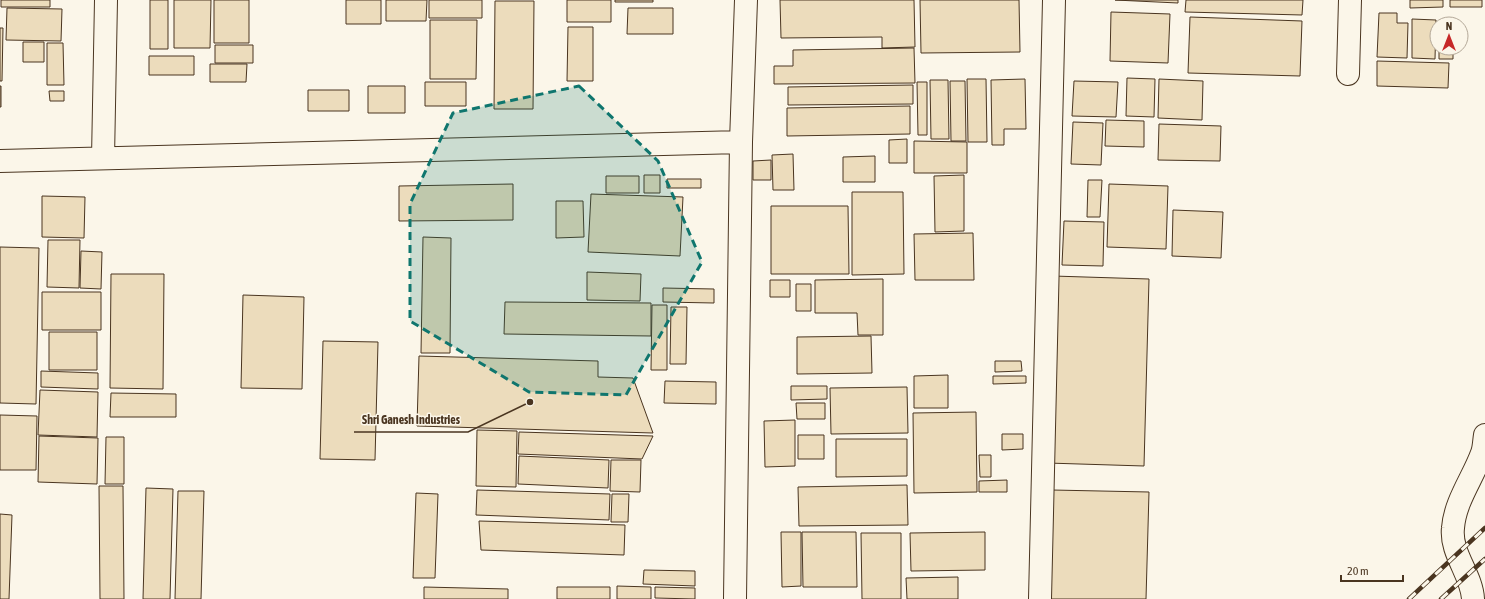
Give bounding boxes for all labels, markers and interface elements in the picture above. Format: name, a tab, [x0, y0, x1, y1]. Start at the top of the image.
north arrow	[1429, 16, 1469, 56]
text: N	[1446, 20, 1452, 32]
callout: Shri Ganesh Industries	[354, 408, 468, 432]
text: Shri Ganesh Industries	[362, 413, 461, 427]
scale bar	[1341, 557, 1403, 583]
text: 20 m	[1347, 564, 1369, 578]

